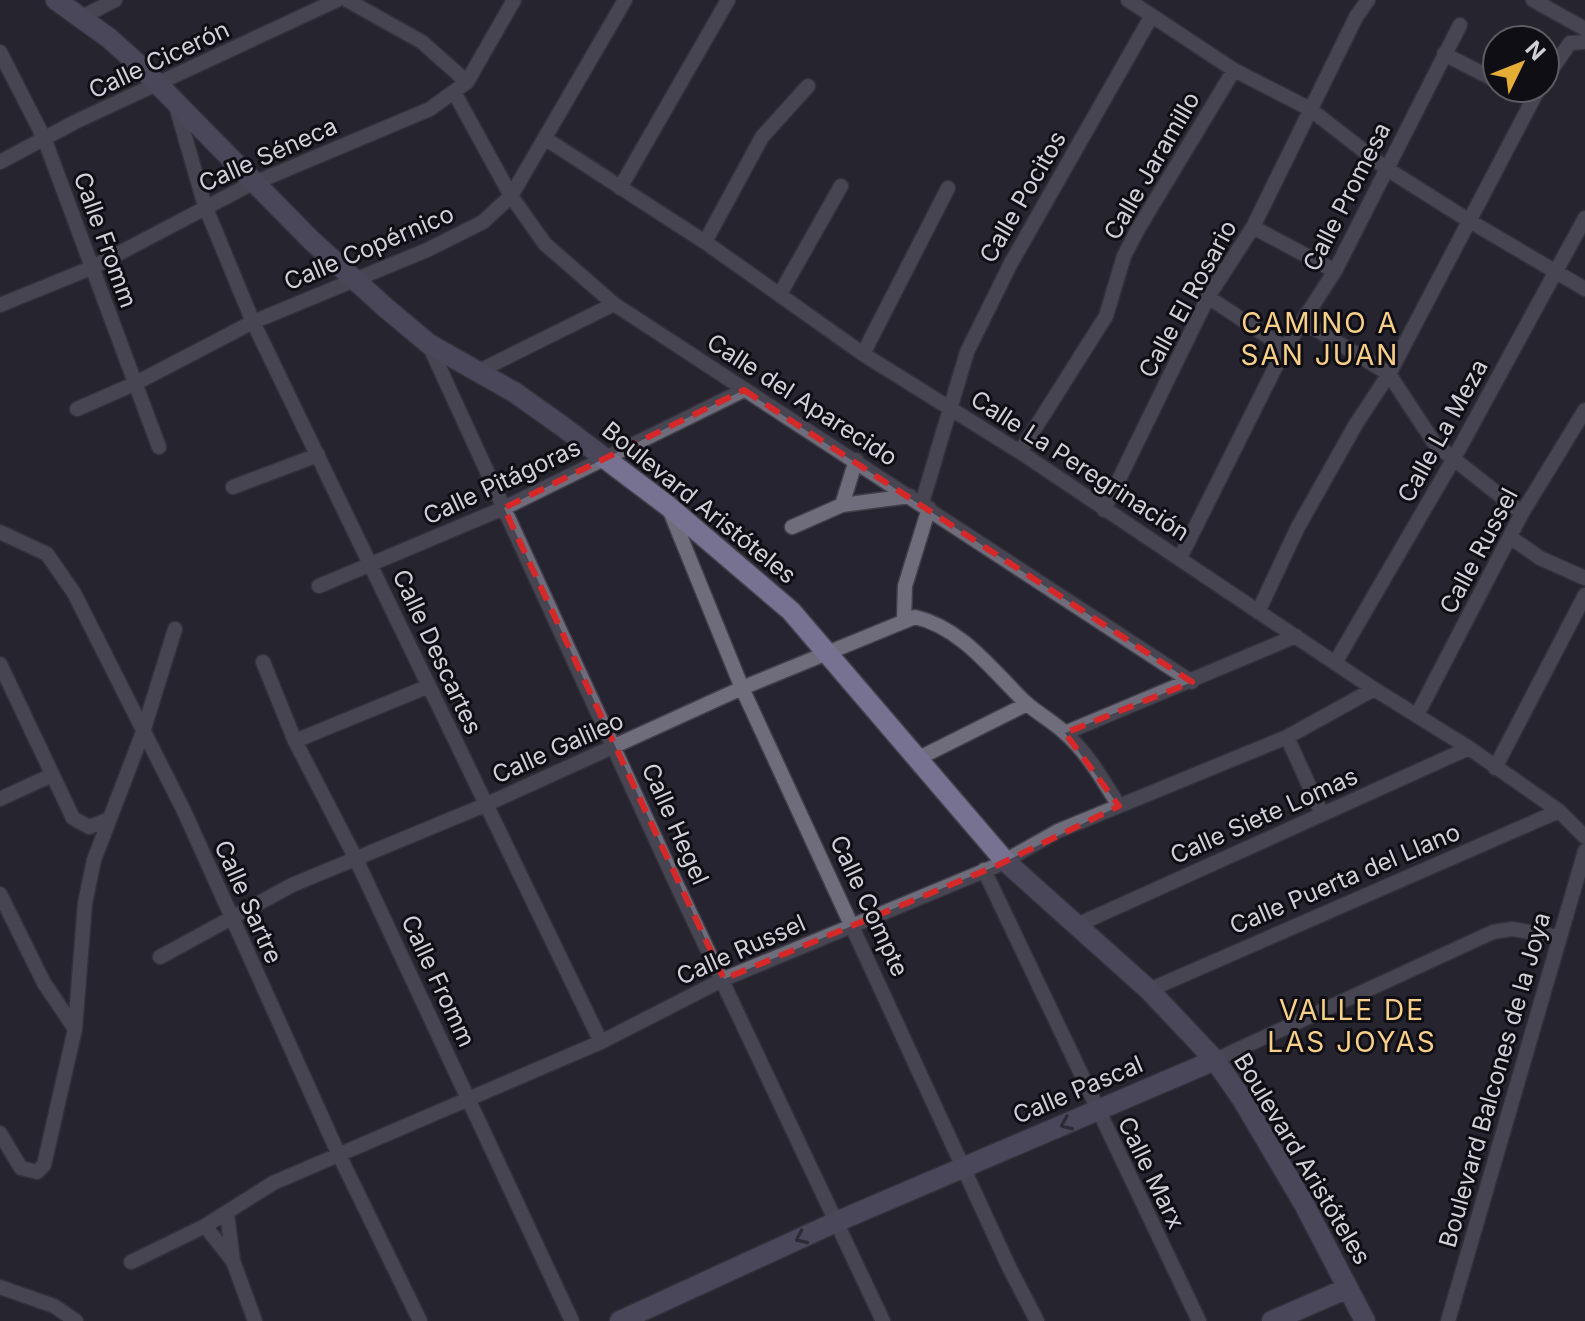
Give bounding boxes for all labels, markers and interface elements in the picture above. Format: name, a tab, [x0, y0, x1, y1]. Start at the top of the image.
street label: Calle Cicerón	[84, 14, 234, 105]
north arrow	[1481, 24, 1561, 104]
text: N	[1520, 35, 1551, 65]
street label: Calle Jaramillo	[1098, 87, 1206, 245]
street label: Calle Séneca	[194, 111, 341, 198]
street label: Calle Promesa	[1297, 118, 1396, 276]
street label: Calle Pocitos	[973, 126, 1072, 268]
street label: Calle Fromm	[68, 168, 143, 311]
street label: Calle Copérnico	[280, 199, 458, 296]
street label: Calle El Rosario	[1132, 215, 1243, 383]
district label: CAMINO A SAN JUAN	[1241, 306, 1399, 372]
street label: Calle del Aparecido	[702, 327, 903, 472]
street label: Calle La Meza	[1391, 354, 1494, 507]
street label: Calle La Peregrinación	[966, 384, 1195, 547]
street label: Boulevard Aristóteles	[597, 415, 802, 590]
street label: Calle Pitágoras	[419, 432, 585, 531]
street label: Calle Russel	[1433, 483, 1524, 619]
street label: Calle Descartes	[387, 565, 488, 739]
street label: Calle Galileo	[488, 706, 628, 789]
street label: Calle Hegel	[636, 759, 715, 889]
street label: Calle Siete Lomas	[1166, 761, 1362, 870]
street label: Calle Puerta del Llano	[1225, 817, 1464, 940]
street label: Calle Compte	[824, 830, 915, 981]
street label: Calle Sartre	[208, 836, 289, 968]
street label: Calle Russel	[672, 908, 810, 991]
street label: Boulevard Balcones de la Joya	[1433, 909, 1556, 1251]
street label: Calle Fromm	[395, 910, 482, 1051]
district label: VALLE DE LAS JOYAS	[1267, 993, 1437, 1059]
street label: Boulevard Aristóteles	[1228, 1048, 1377, 1270]
street label: Calle Pascal	[1009, 1049, 1147, 1130]
street label: Calle Marx	[1112, 1112, 1191, 1234]
one-way arrow	[1060, 1114, 1074, 1131]
one-way arrow	[795, 1229, 810, 1245]

